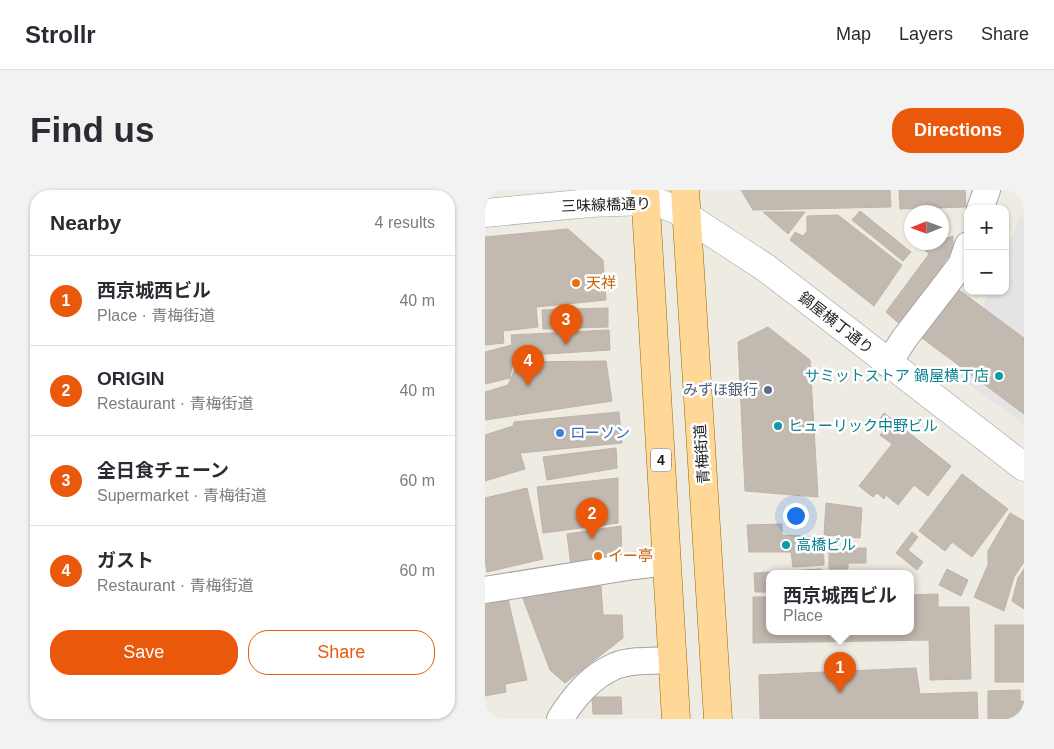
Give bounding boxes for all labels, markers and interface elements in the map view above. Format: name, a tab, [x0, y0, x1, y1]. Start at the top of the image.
text: Strollr	[25, 21, 96, 48]
text: Map	[836, 24, 871, 44]
text: Layers	[899, 24, 953, 44]
text: Share	[981, 24, 1029, 44]
button: Directions	[892, 108, 1024, 153]
text: Find us	[30, 110, 154, 149]
street label: 三味線橋通り	[561, 194, 651, 215]
north arrow	[904, 205, 949, 250]
map controls	[964, 205, 1009, 295]
button: +	[964, 205, 1009, 250]
text: Nearby	[50, 211, 121, 234]
text: 4 results	[375, 214, 435, 231]
button: −	[964, 250, 1009, 295]
place label: 天祥	[586, 274, 616, 291]
marker: 天祥	[570, 277, 582, 289]
text: 西京城西ビル	[97, 280, 211, 301]
street label: 鍋屋横丁通り	[796, 288, 877, 357]
text: 1	[62, 292, 70, 309]
text: 40 m	[399, 292, 435, 309]
pin: 3	[550, 304, 582, 345]
text: Place · 青梅街道	[97, 307, 215, 324]
pin: 4	[512, 345, 544, 386]
place label: サミットストア 鍋屋横丁店	[805, 367, 989, 384]
text: ORIGIN	[97, 368, 165, 389]
marker: サミットストア 鍋屋横丁店	[993, 370, 1005, 382]
place label: みずほ銀行	[683, 381, 758, 398]
text: 2	[62, 382, 70, 399]
text: 40 m	[399, 382, 435, 399]
marker: みずほ銀行	[762, 384, 774, 396]
text: Restaurant · 青梅街道	[97, 395, 254, 412]
place label: ヒューリック中野ビル	[788, 417, 938, 434]
marker: ヒューリック中野ビル	[772, 420, 784, 432]
place label: ローソン	[570, 424, 630, 441]
street label: 青梅街道	[691, 424, 712, 485]
marker: ローソン	[554, 427, 566, 439]
road number: 4	[651, 448, 671, 472]
text: 全日食チェーン	[97, 460, 229, 481]
text: 3	[62, 472, 70, 489]
text: 60 m	[399, 472, 435, 489]
text: Supermarket · 青梅街道	[97, 487, 267, 504]
pin: 2	[576, 498, 608, 539]
your location	[783, 503, 809, 529]
place label: 高橋ビル	[796, 536, 856, 553]
marker: 高橋ビル	[780, 539, 792, 551]
place label: イー亭	[608, 547, 653, 564]
text: ガスト	[97, 550, 154, 571]
marker: イー亭	[592, 550, 604, 562]
text: 4	[62, 562, 70, 579]
text: 60 m	[399, 562, 435, 579]
popup	[766, 570, 914, 635]
text: Restaurant · 青梅街道	[97, 577, 254, 594]
text: 西京城西ビル	[783, 585, 897, 606]
text: Place	[783, 607, 823, 624]
button: Save	[50, 630, 238, 675]
button: Share	[248, 630, 435, 675]
pin: 1	[824, 652, 856, 693]

